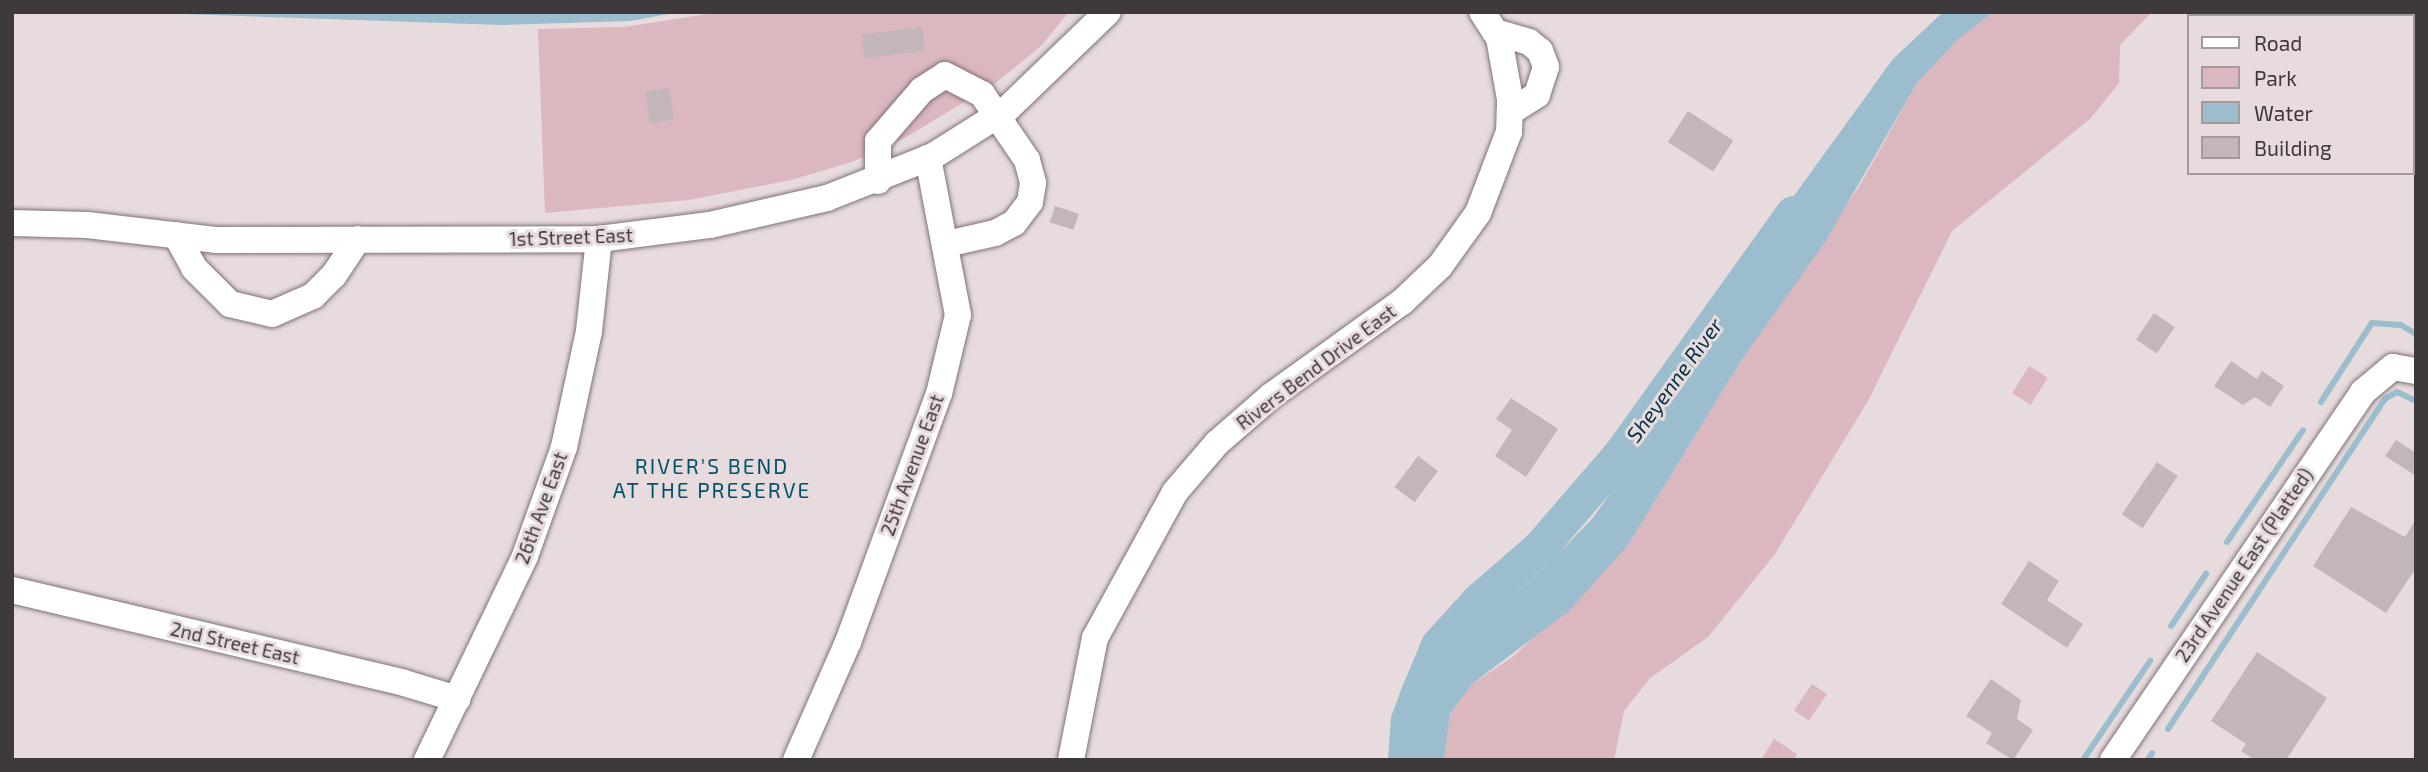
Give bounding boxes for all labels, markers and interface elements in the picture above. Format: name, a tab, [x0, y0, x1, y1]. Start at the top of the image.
legend	[2186, 14, 2414, 175]
text: Road	[2254, 30, 2302, 55]
text: Park	[2254, 65, 2297, 90]
text: Water	[2254, 100, 2313, 125]
text: Building	[2254, 135, 2332, 160]
street label: 1st Street East	[509, 223, 633, 251]
street label: Rivers Bend Drive East	[1232, 300, 1400, 434]
water label: Sheyenne River	[1621, 313, 1727, 447]
street label: 25th Avenue East	[876, 391, 948, 539]
street label: 26th Ave East	[510, 449, 572, 567]
district label: RIVER'S BEND AT THE PRESERVE	[614, 453, 810, 503]
street label: 23rd Avenue East (Platted)	[2170, 463, 2318, 667]
street label: 2nd Street East	[168, 617, 302, 669]

